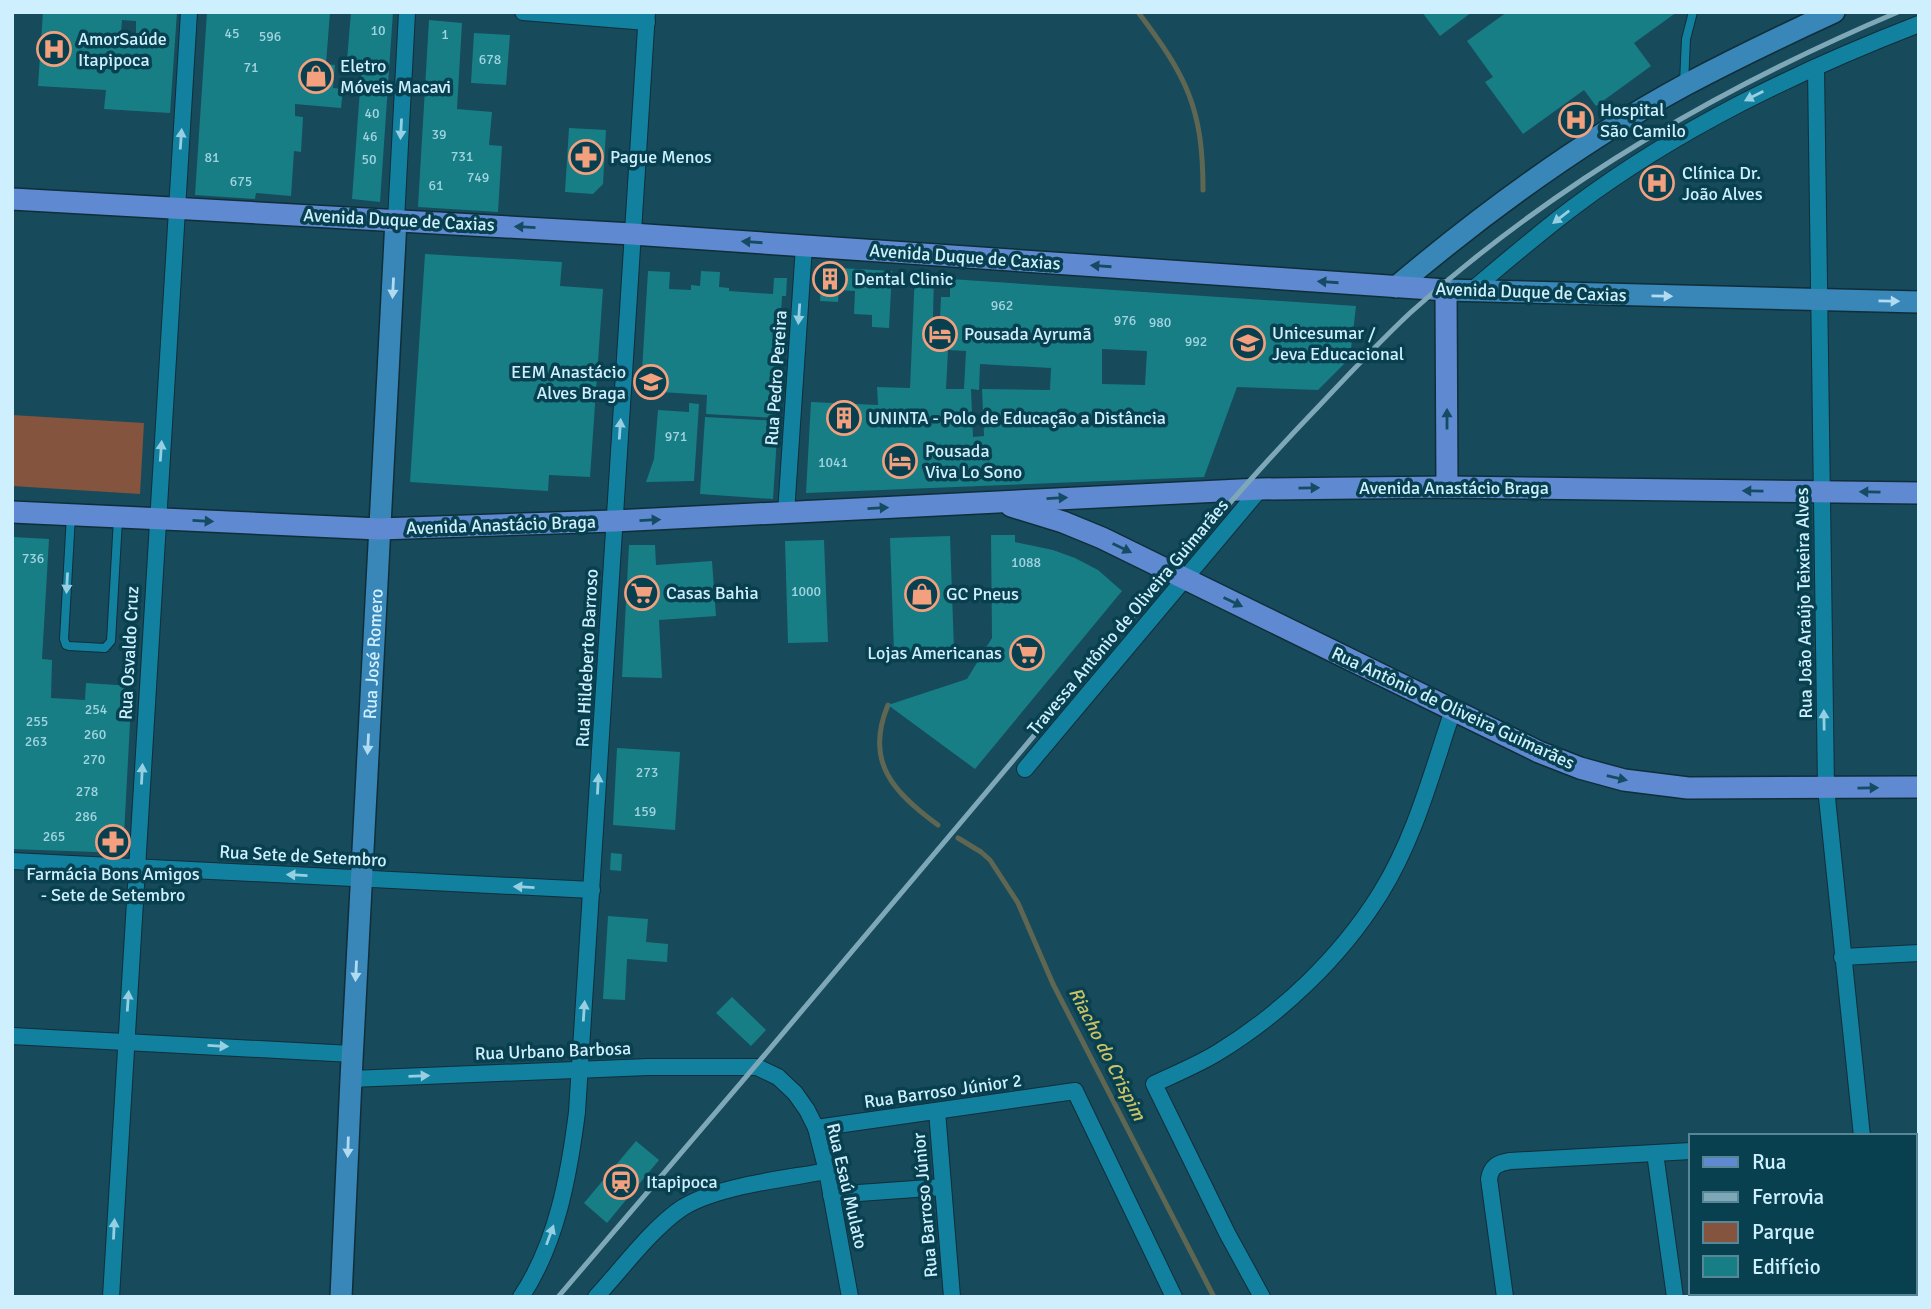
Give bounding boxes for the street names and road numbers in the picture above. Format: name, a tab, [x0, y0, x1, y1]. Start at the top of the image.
street label: Avenida Duque de Caxias	[303, 204, 495, 236]
street label: Avenida Duque de Caxias	[869, 239, 1061, 275]
street label: Avenida Duque de Caxias	[1435, 278, 1627, 306]
street label: Rua Pedro Pereira	[760, 310, 792, 446]
street label: Avenida Anastácio Braga	[1359, 477, 1549, 499]
street label: Rua João Araújo Teixeira Alves	[1791, 487, 1817, 719]
street label: Travessa Antônio de Oliveira Guimarães	[1023, 494, 1233, 739]
street label: Avenida Anastácio Braga	[406, 511, 596, 539]
street label: Rua Hildeberto Barroso	[571, 568, 603, 748]
street label: Rua Osvaldo Cruz	[115, 586, 143, 720]
street label: Rua José Romero	[359, 588, 388, 720]
street label: Rua Antônio de Oliveira Guimarães	[1328, 642, 1578, 774]
street label: Rua Sete de Setembro	[219, 841, 387, 871]
street label: Rua Urbano Barbosa	[475, 1037, 631, 1065]
street label: Rua Barroso Júnior 2	[863, 1069, 1023, 1113]
street label: Rua Esaú Mulato	[822, 1121, 872, 1251]
street label: Rua Barroso Júnior	[908, 1131, 942, 1278]

